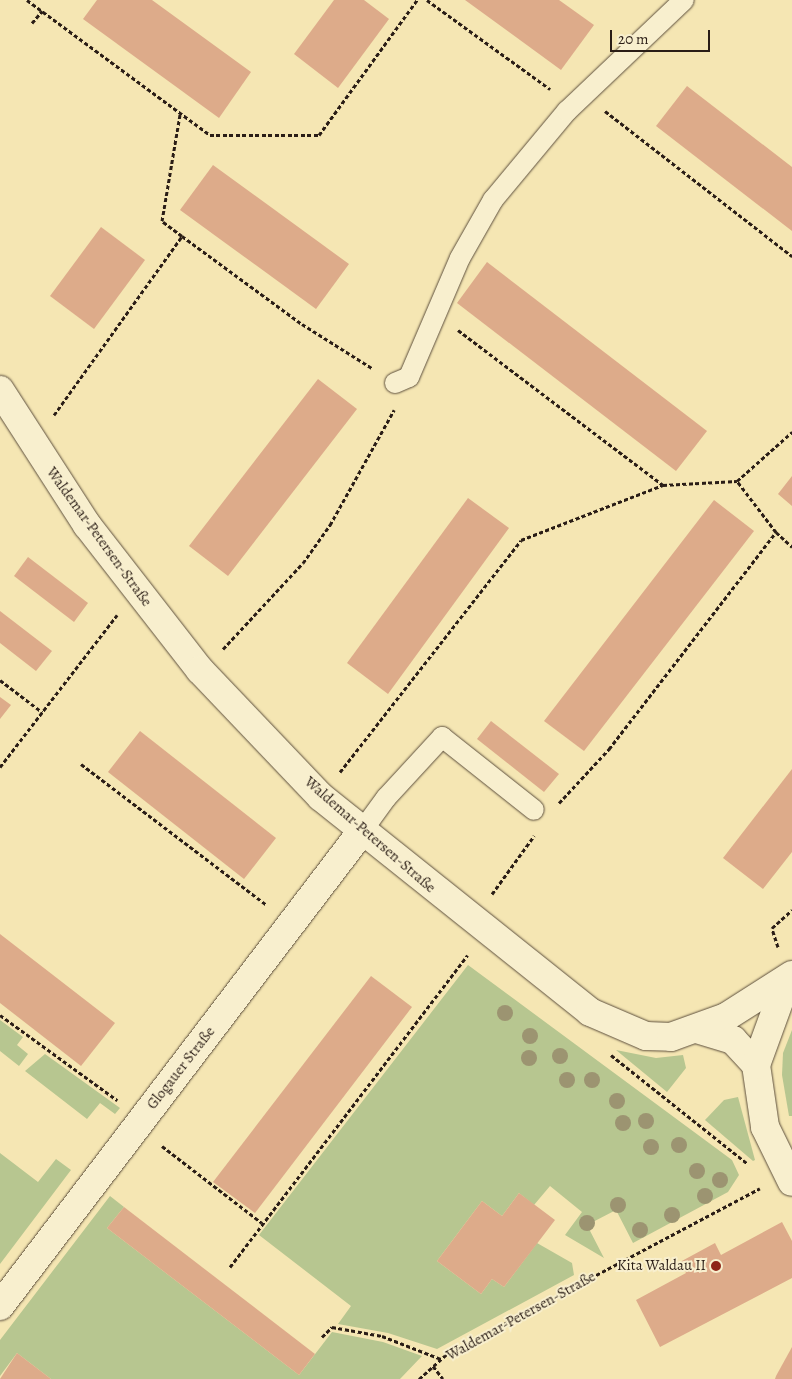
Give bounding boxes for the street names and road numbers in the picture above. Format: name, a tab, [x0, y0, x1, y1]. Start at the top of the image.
street label: Waldemar-Petersen-Straße	[42, 464, 156, 610]
street label: Waldemar-Petersen-Straße	[301, 773, 439, 897]
street label: Glogauer Straße	[143, 1023, 219, 1113]
street label: Waldemar-Petersen-Straße	[443, 1267, 599, 1365]

